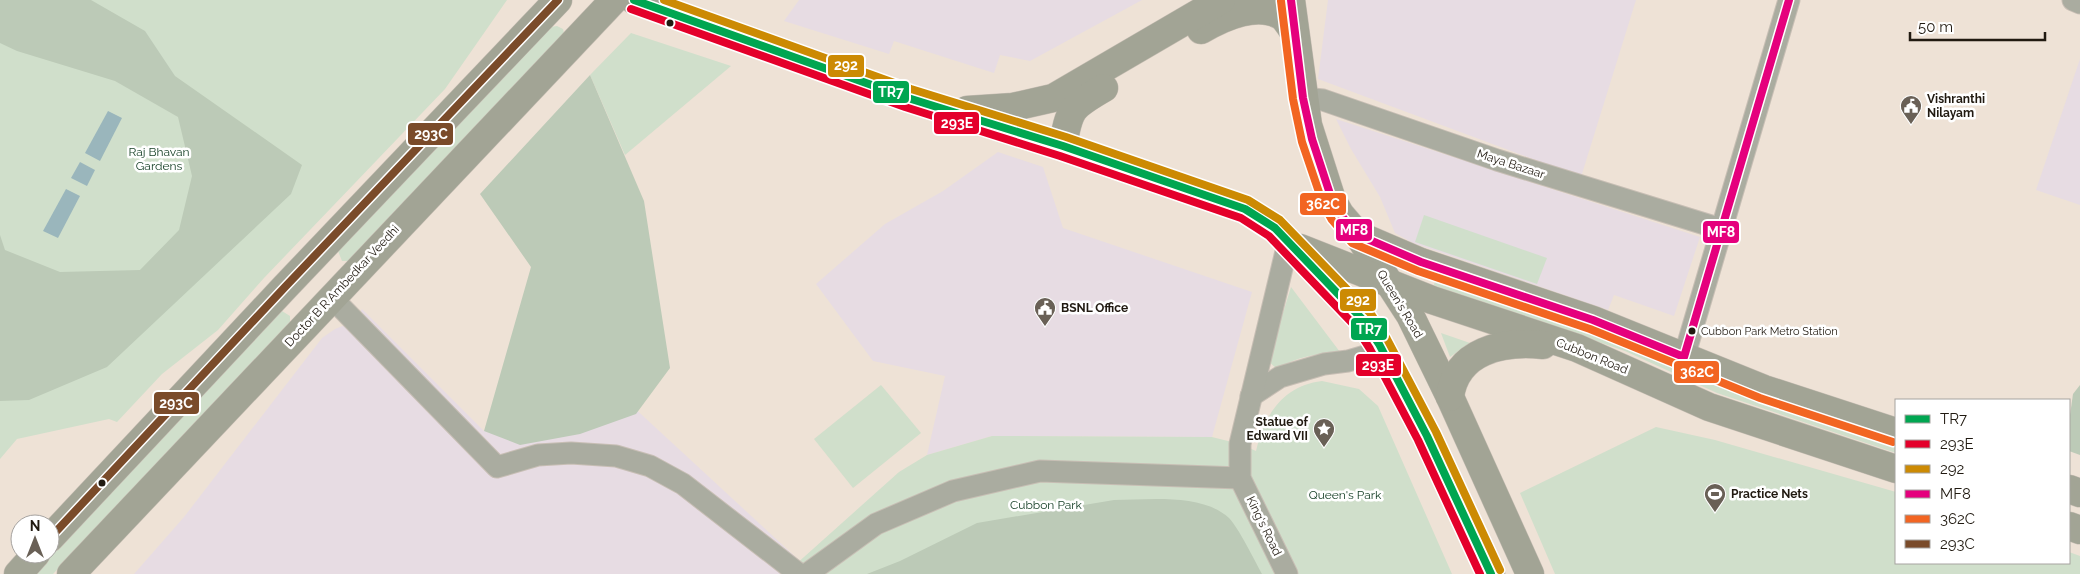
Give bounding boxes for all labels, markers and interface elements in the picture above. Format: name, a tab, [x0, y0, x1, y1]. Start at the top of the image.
scale bar	[1910, 10, 2045, 42]
unlabelled marker	[665, 18, 675, 28]
text: 50 m	[1918, 18, 1953, 36]
line badge: 292	[827, 54, 865, 78]
text: 292	[834, 57, 858, 73]
line badge: TR7	[872, 80, 910, 104]
text: TR7	[878, 84, 904, 100]
place label: Vishranthi Nilayam	[1927, 92, 1985, 120]
public building icon: Vishranthi Nilayam	[1899, 94, 1923, 125]
line badge: 293E	[933, 111, 980, 135]
text: 293E	[941, 115, 973, 131]
line badge: 293C	[407, 122, 454, 146]
text: 293C	[414, 126, 448, 142]
park label: Raj Bhavan Gardens	[128, 145, 190, 173]
street label: Maya Bazaar	[1475, 146, 1547, 182]
line badge: 362C	[1299, 192, 1347, 216]
text: 362C	[1306, 196, 1340, 212]
line badge: MF8	[1335, 218, 1373, 242]
line badge: MF8	[1702, 220, 1740, 244]
street label: Doctor B R Ambedkar Veedhi	[282, 222, 402, 350]
text: MF8	[1340, 222, 1368, 238]
text: MF8	[1707, 224, 1735, 240]
street label: Queen's Road	[1374, 267, 1426, 341]
line badge: 292	[1339, 288, 1377, 312]
text: 292	[1346, 292, 1370, 308]
public building icon: BSNL Office	[1033, 296, 1057, 327]
place label: BSNL Office	[1061, 301, 1128, 315]
line badge: TR7	[1350, 317, 1388, 341]
text: TR7	[1356, 321, 1382, 337]
place label: Cubbon Park Metro Station	[1701, 325, 1838, 338]
marker: Cubbon Park Metro Station	[1687, 326, 1697, 336]
street label: Cubbon Road	[1554, 335, 1630, 377]
line badge: 293E	[1355, 353, 1402, 377]
text: 293E	[1362, 357, 1394, 373]
line badge: 362C	[1673, 360, 1720, 384]
text: 362C	[1680, 364, 1714, 380]
line badge: 293C	[153, 391, 200, 415]
text: 293C	[159, 395, 193, 411]
legend	[1895, 399, 2070, 564]
text: TR7	[1940, 410, 1967, 428]
place label: Statue of Edward VII	[1247, 415, 1309, 443]
place icon: Statue of Edward VII	[1312, 417, 1336, 448]
text: 293E	[1940, 435, 1974, 453]
text: 292	[1940, 460, 1965, 478]
unlabelled marker	[97, 478, 107, 488]
sports icon: Practice Nets	[1703, 482, 1727, 513]
text: MF8	[1940, 485, 1971, 503]
place label: Practice Nets	[1731, 487, 1808, 501]
park label: Queen's Park	[1309, 488, 1382, 502]
street label: King's Road	[1244, 494, 1284, 558]
park label: Cubbon Park	[1010, 498, 1083, 512]
text: 362C	[1940, 510, 1975, 528]
north arrow	[10, 514, 60, 564]
text: N	[30, 518, 40, 534]
text: 293C	[1940, 535, 1975, 553]

